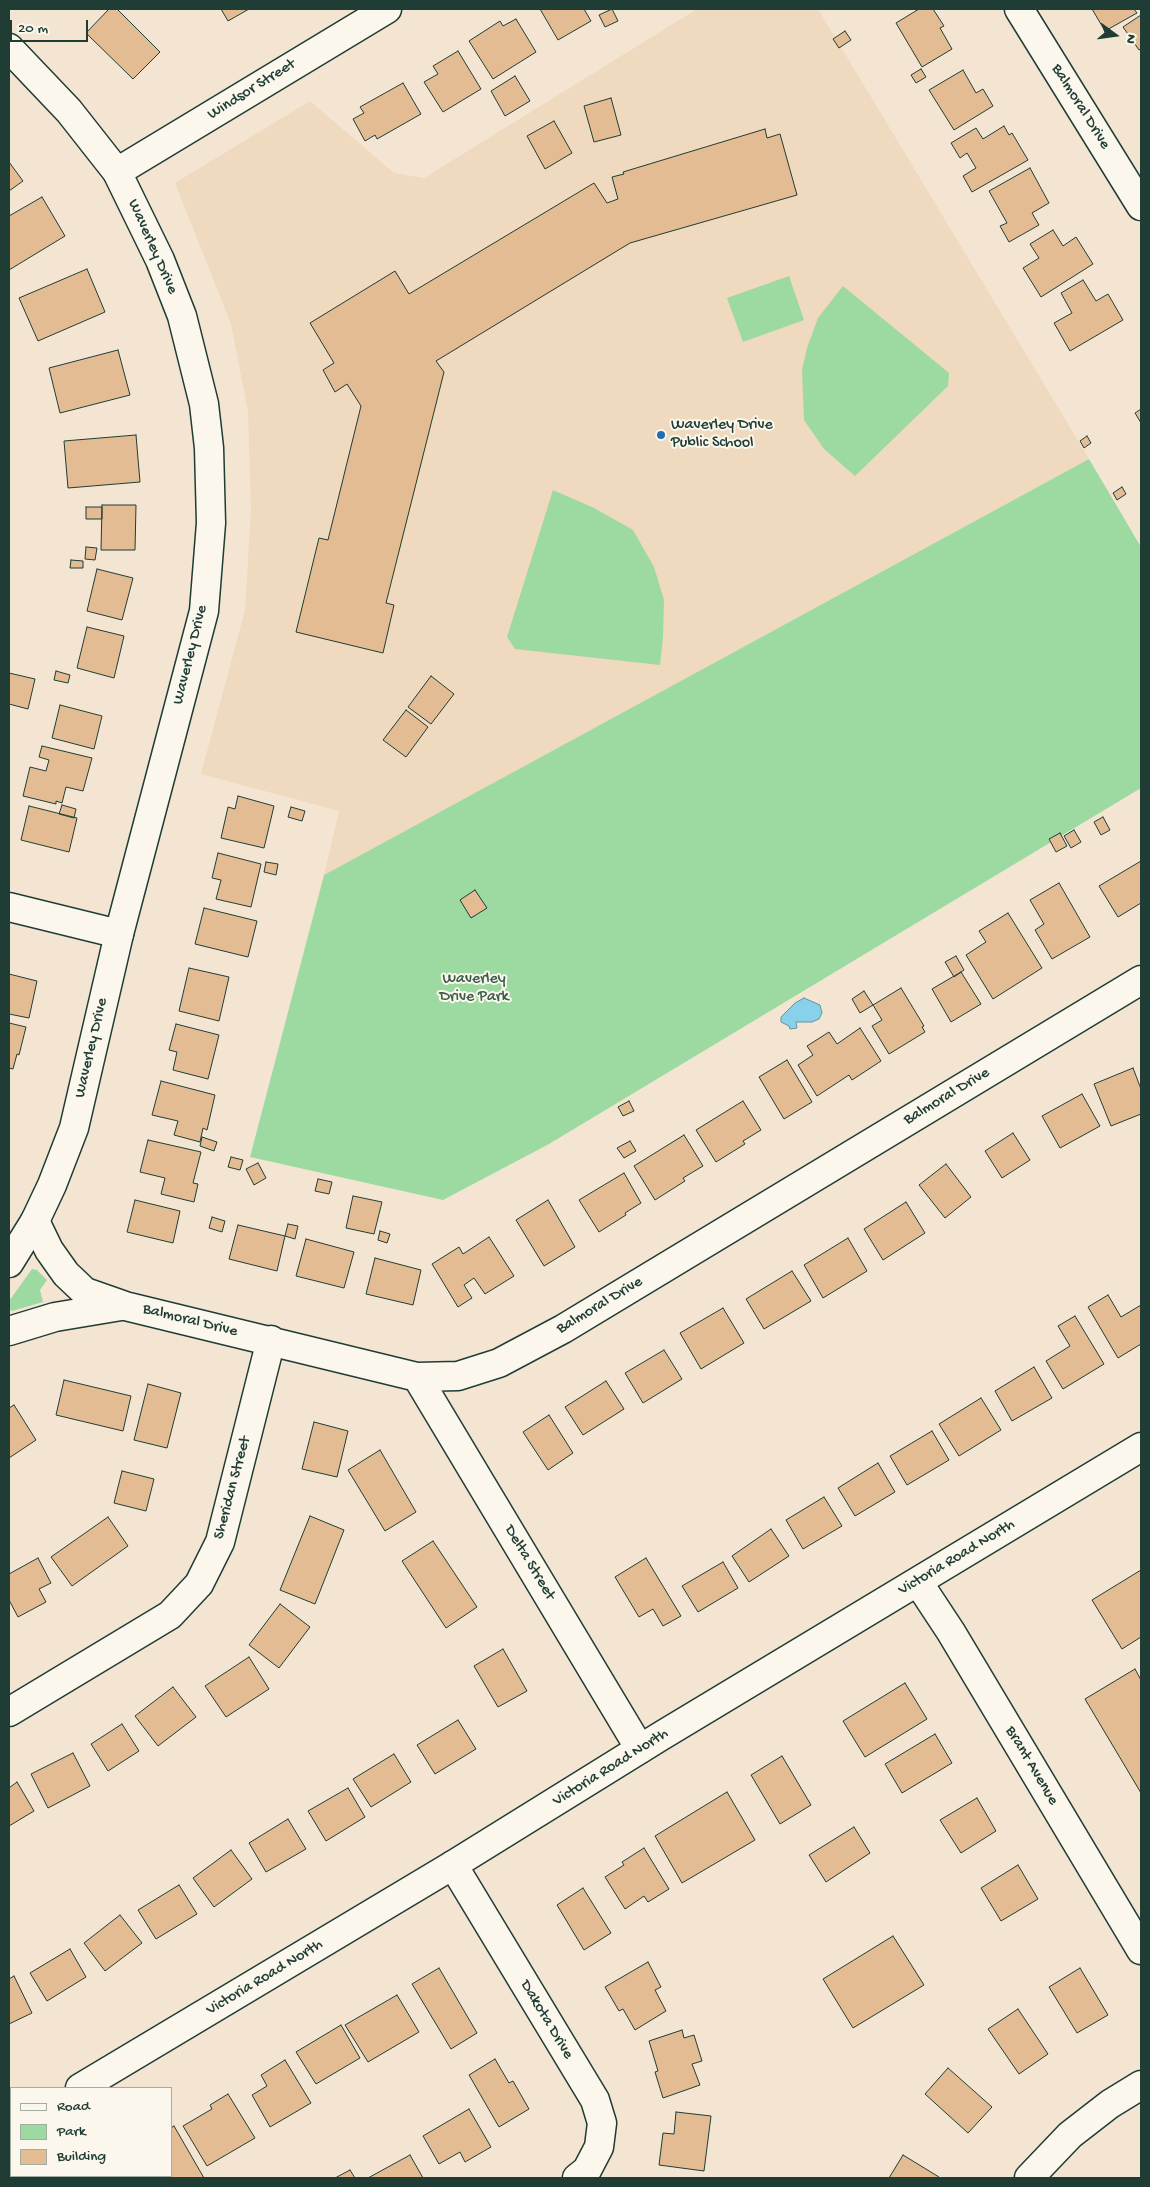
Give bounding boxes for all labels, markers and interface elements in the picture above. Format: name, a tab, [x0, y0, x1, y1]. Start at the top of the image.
scale bar	[12, 10, 90, 42]
north arrow	[1090, 10, 1140, 60]
text: 20 m	[18, 20, 48, 38]
text: N	[1121, 32, 1139, 45]
street label: Windsor Street	[204, 55, 300, 125]
street label: Balmoral Drive	[1046, 61, 1114, 153]
street label: Waverley Drive	[123, 197, 181, 297]
place label: Waverley Drive Public School	[671, 416, 773, 454]
marker: Waverley Drive Public School	[655, 429, 667, 441]
street label: Waverley Drive	[169, 603, 213, 707]
park label: Waverley Drive Park	[439, 970, 509, 1008]
street label: Waverley Drive	[71, 996, 113, 1100]
street label: Balmoral Drive	[900, 1064, 994, 1130]
street label: Balmoral Drive	[553, 1273, 647, 1339]
street label: Balmoral Drive	[141, 1300, 239, 1342]
street label: Sheridan Street	[210, 1434, 256, 1542]
street label: Victoria Road North	[895, 1516, 1019, 1600]
street label: Delta Street	[499, 1522, 559, 1604]
street label: Brant Avenue	[1000, 1723, 1062, 1809]
street label: Victoria Road North	[550, 1725, 672, 1811]
street label: Victoria Road North	[203, 1936, 327, 2020]
street label: Dakota Drive	[515, 1977, 577, 2063]
legend	[10, 2087, 172, 2177]
text: Road	[57, 2098, 90, 2116]
text: Park	[57, 2123, 86, 2141]
text: Building	[57, 2148, 106, 2166]

